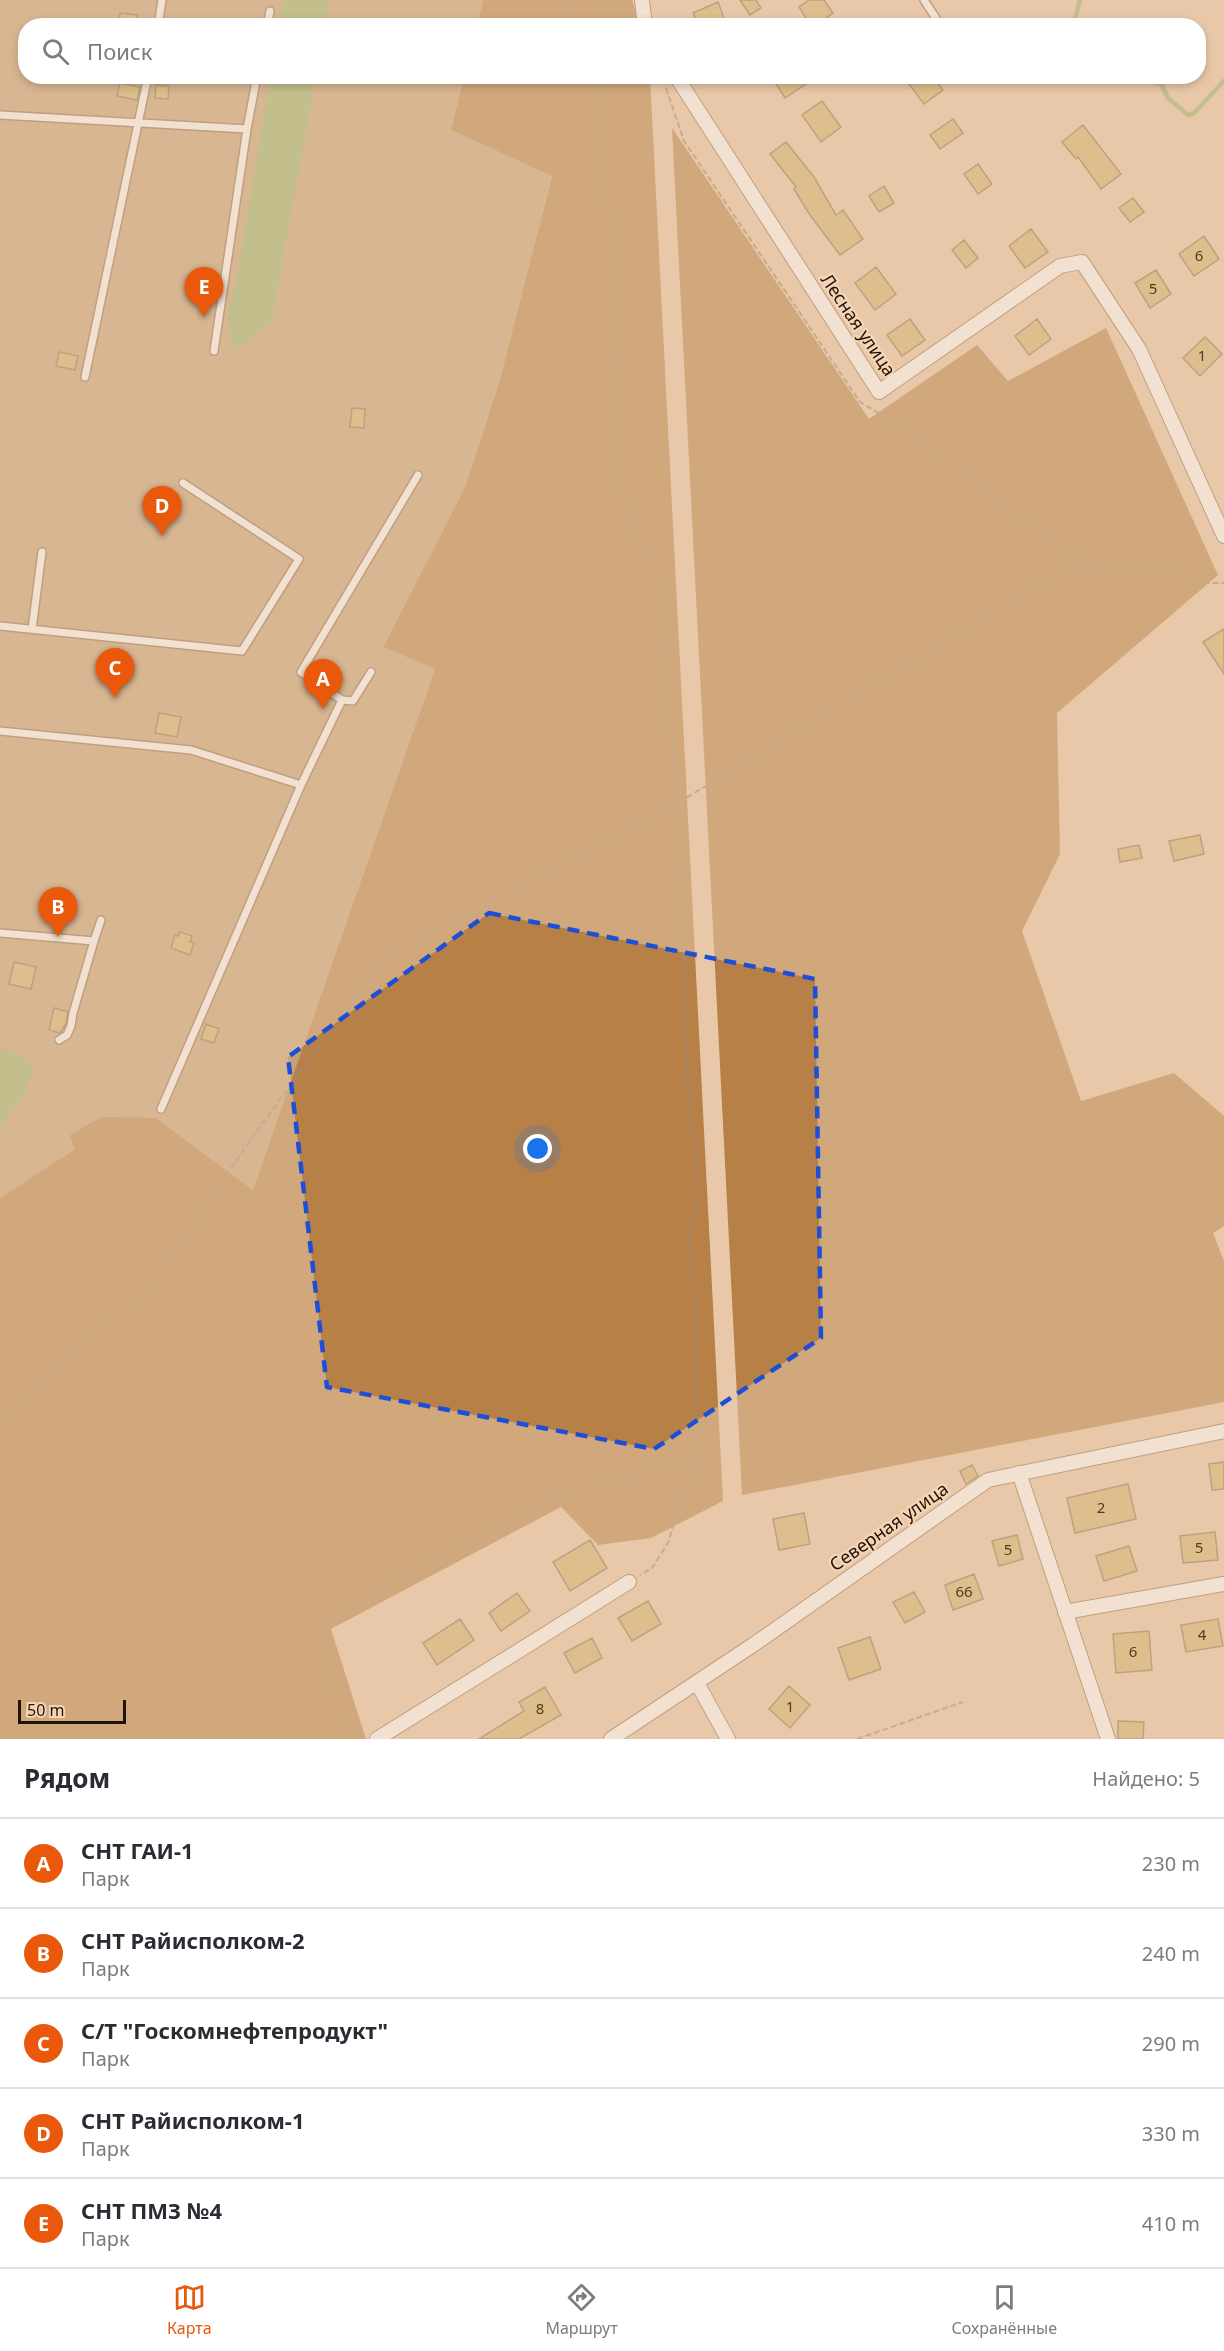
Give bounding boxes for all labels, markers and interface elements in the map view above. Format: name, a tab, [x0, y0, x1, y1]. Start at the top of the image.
search box	[18, 18, 1206, 84]
icon: search	[39, 35, 72, 68]
text: Поиск	[87, 36, 152, 66]
house number: 6	[1195, 245, 1203, 265]
pin: E	[184, 268, 224, 317]
street label: Лесная улица	[816, 269, 902, 380]
house number: 5	[1149, 278, 1157, 298]
house number: 1	[1198, 345, 1206, 365]
pin: D	[142, 486, 182, 536]
pin: C	[96, 648, 134, 698]
pin: A	[304, 660, 342, 709]
pin: B	[38, 888, 78, 937]
your location	[523, 1134, 552, 1163]
street label: Северная улица	[824, 1476, 952, 1576]
house number: 2	[1097, 1497, 1105, 1517]
house number: 5	[1195, 1537, 1203, 1557]
house number: 5	[1004, 1539, 1012, 1559]
house number: 66	[955, 1581, 973, 1601]
house number: 4	[1198, 1624, 1207, 1644]
house number: 6	[1129, 1641, 1137, 1661]
house number: 1	[786, 1696, 794, 1716]
scale bar	[18, 1697, 126, 1724]
house number: 8	[536, 1698, 544, 1718]
text: 50 m	[27, 1699, 64, 1721]
text: Рядом	[24, 1760, 110, 1796]
text: Найдено: 5	[1092, 1765, 1200, 1792]
text: СНТ ГАИ-1	[81, 1835, 194, 1865]
text: A	[37, 1850, 50, 1877]
text: 230 m	[1142, 1850, 1200, 1877]
text: Парк	[81, 1865, 130, 1892]
text: СНТ Райисполком-2	[81, 1925, 304, 1955]
text: B	[37, 1940, 50, 1967]
text: 240 m	[1142, 1940, 1200, 1967]
text: Парк	[81, 1955, 130, 1982]
text: С/Т "Госкомнефтепродукт"	[81, 2015, 388, 2045]
text: C	[37, 2030, 50, 2057]
text: 290 m	[1142, 2030, 1200, 2057]
text: Парк	[81, 2045, 130, 2072]
text: СНТ Райисполком-1	[81, 2105, 304, 2135]
text: D	[36, 2120, 51, 2147]
text: 330 m	[1142, 2120, 1200, 2147]
text: Парк	[81, 2135, 130, 2162]
text: СНТ ПМЗ №4	[81, 2195, 222, 2225]
text: E	[38, 2210, 49, 2237]
text: 410 m	[1142, 2210, 1200, 2237]
text: Парк	[81, 2225, 130, 2252]
tab: Карта	[167, 2281, 212, 2339]
tab: Маршрут	[545, 2281, 618, 2339]
tab: Сохранённые	[952, 2281, 1057, 2339]

